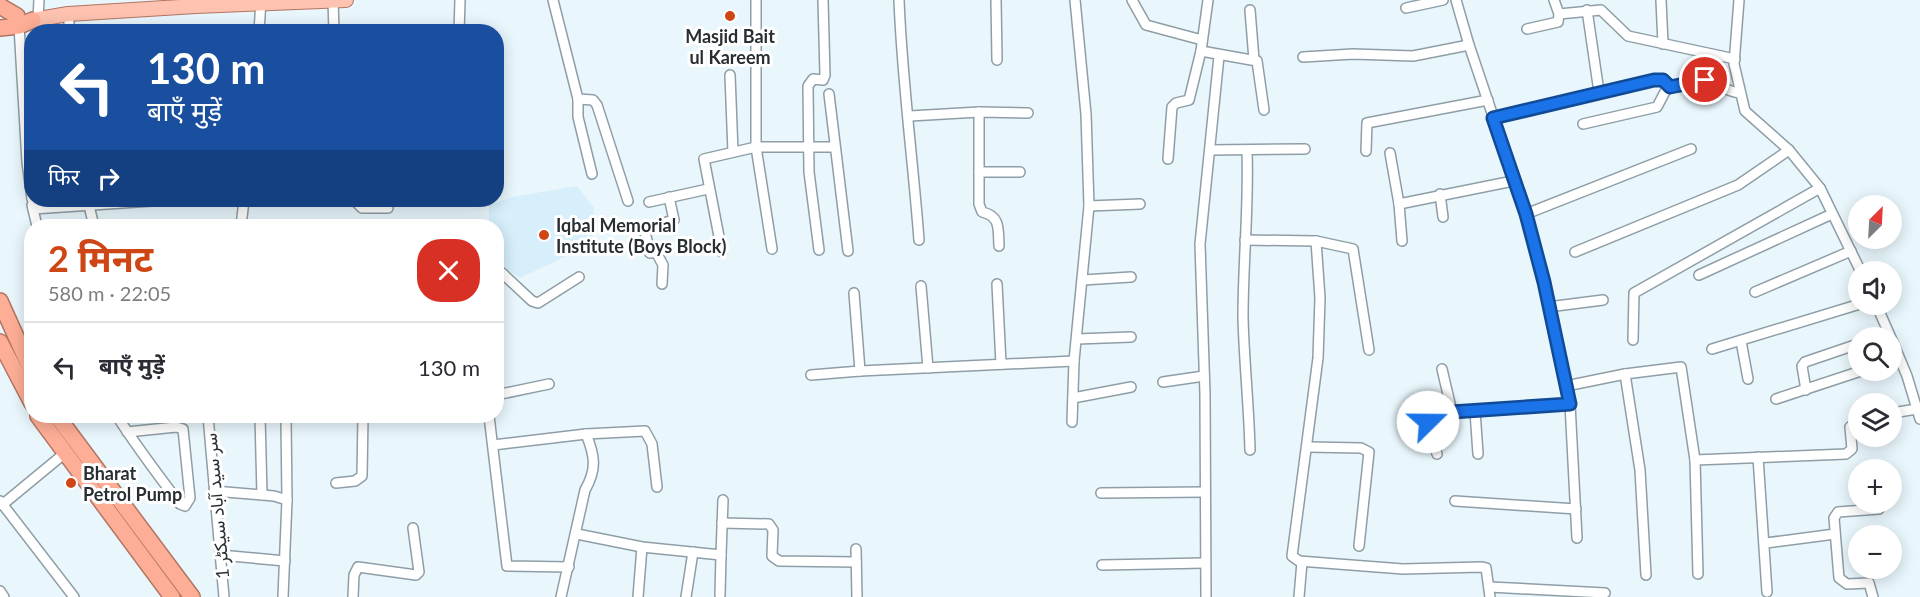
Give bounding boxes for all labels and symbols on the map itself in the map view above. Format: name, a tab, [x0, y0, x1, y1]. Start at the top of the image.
marker: Masjid Bait ul Kareem	[723, 9, 737, 23]
place label: Masjid Bait ul Kareem	[685, 25, 775, 68]
pin	[1679, 54, 1730, 105]
north arrow	[1848, 195, 1902, 249]
place label: Iqbal Memorial Institute (Boys Block)	[556, 214, 726, 257]
marker: Iqbal Memorial Institute (Boys Block)	[537, 228, 551, 242]
position arrow	[1396, 390, 1460, 454]
street label: سر سید آباد سیکٹر 1	[199, 432, 234, 580]
place label: Bharat Petrol Pump	[83, 462, 182, 505]
marker: Bharat Petrol Pump	[64, 476, 78, 490]

